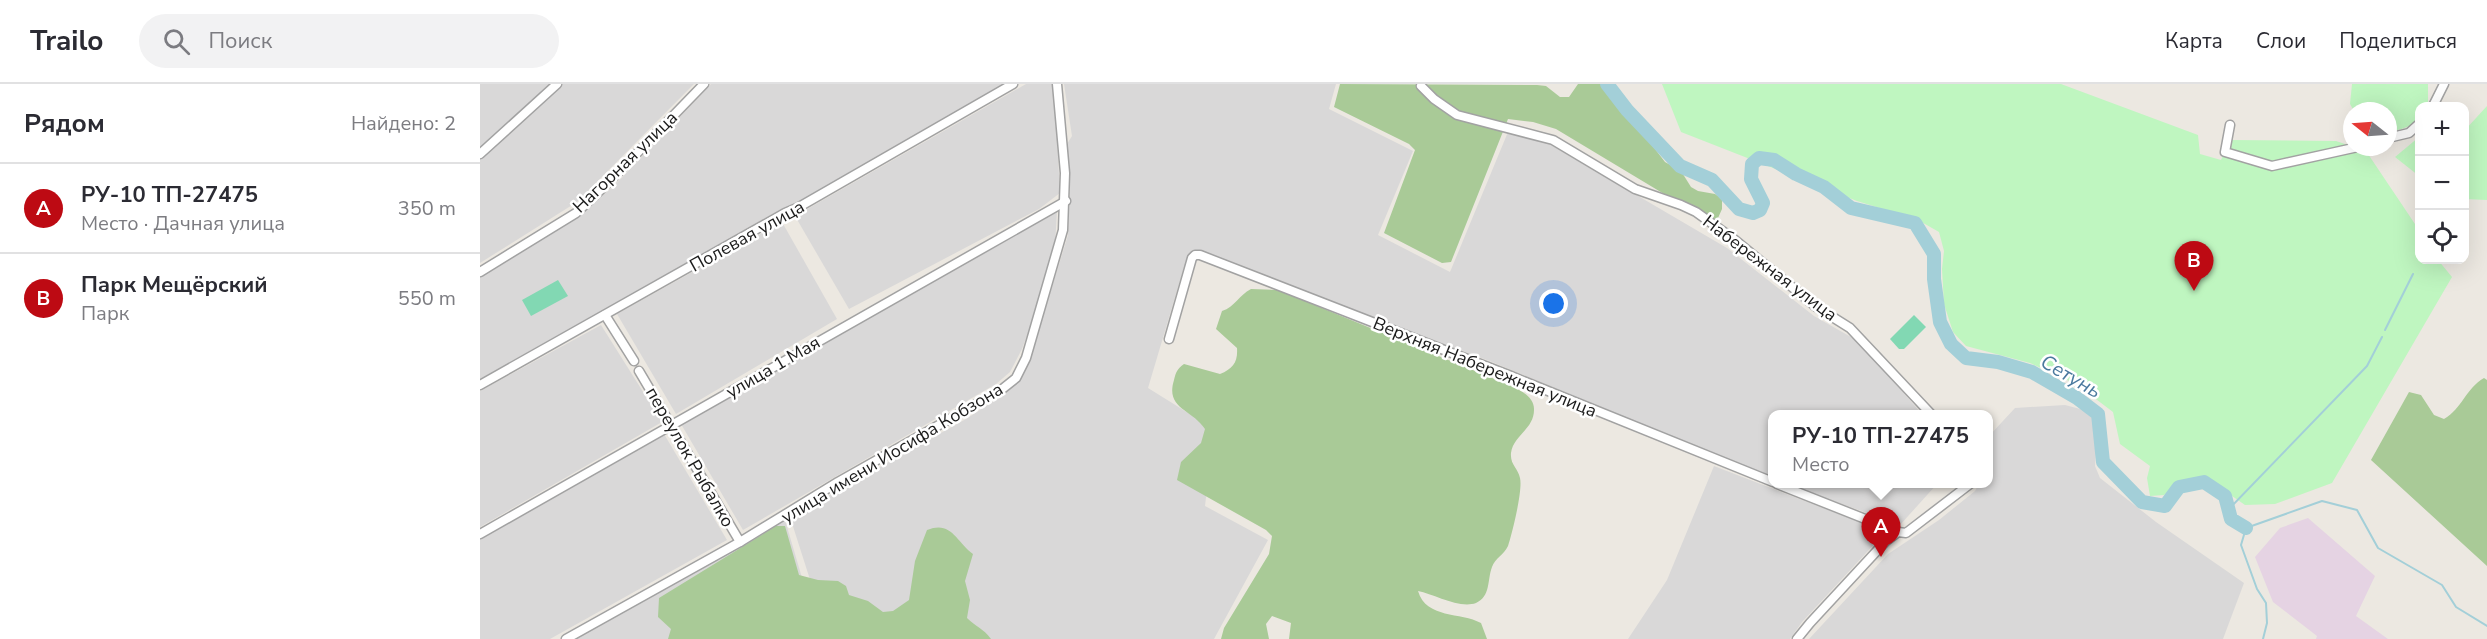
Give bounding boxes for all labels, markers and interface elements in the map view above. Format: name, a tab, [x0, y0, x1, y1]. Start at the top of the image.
search box	[139, 14, 559, 68]
text: Trailo	[30, 22, 103, 60]
icon: search	[160, 25, 193, 58]
text: Поиск	[208, 26, 272, 56]
text: Карта	[2165, 27, 2223, 55]
text: Слои	[2256, 27, 2306, 55]
text: Поделиться	[2339, 27, 2457, 55]
north arrow	[2343, 102, 2397, 156]
map controls	[2415, 102, 2469, 264]
button: +	[2415, 102, 2469, 156]
text: Рядом	[24, 106, 105, 141]
street label: Нагорная улица	[567, 106, 683, 218]
text: Найдено: 2	[351, 110, 456, 137]
button: −	[2415, 156, 2469, 210]
text: РУ-10 ТП-27475	[81, 180, 258, 210]
text: A	[36, 195, 51, 222]
text: 350 m	[398, 195, 456, 222]
street label: Полевая улица	[685, 195, 809, 277]
street label: Набережная улица	[1698, 209, 1842, 327]
text: Место · Дачная улица	[81, 210, 285, 237]
button: locate	[2415, 210, 2469, 264]
pin: B	[2174, 242, 2214, 291]
text: Парк Мещёрский	[81, 270, 268, 300]
text: B	[37, 285, 50, 312]
text: 550 m	[398, 285, 456, 312]
your location	[1539, 289, 1568, 318]
text: Парк	[81, 300, 129, 327]
street label: Верхняя Набережная улица	[1370, 311, 1600, 423]
street label: улица 1 Мая	[722, 330, 824, 404]
water label: Сетунь	[2035, 348, 2106, 405]
street label: улица имени Иосифа Кобзона	[777, 377, 1007, 529]
street label: переулок Рыбалко	[640, 382, 740, 532]
popup	[1768, 410, 1993, 488]
text: РУ-10 ТП-27475	[1792, 421, 1969, 451]
text: Место	[1792, 451, 1850, 478]
pin: A	[1862, 508, 1900, 557]

